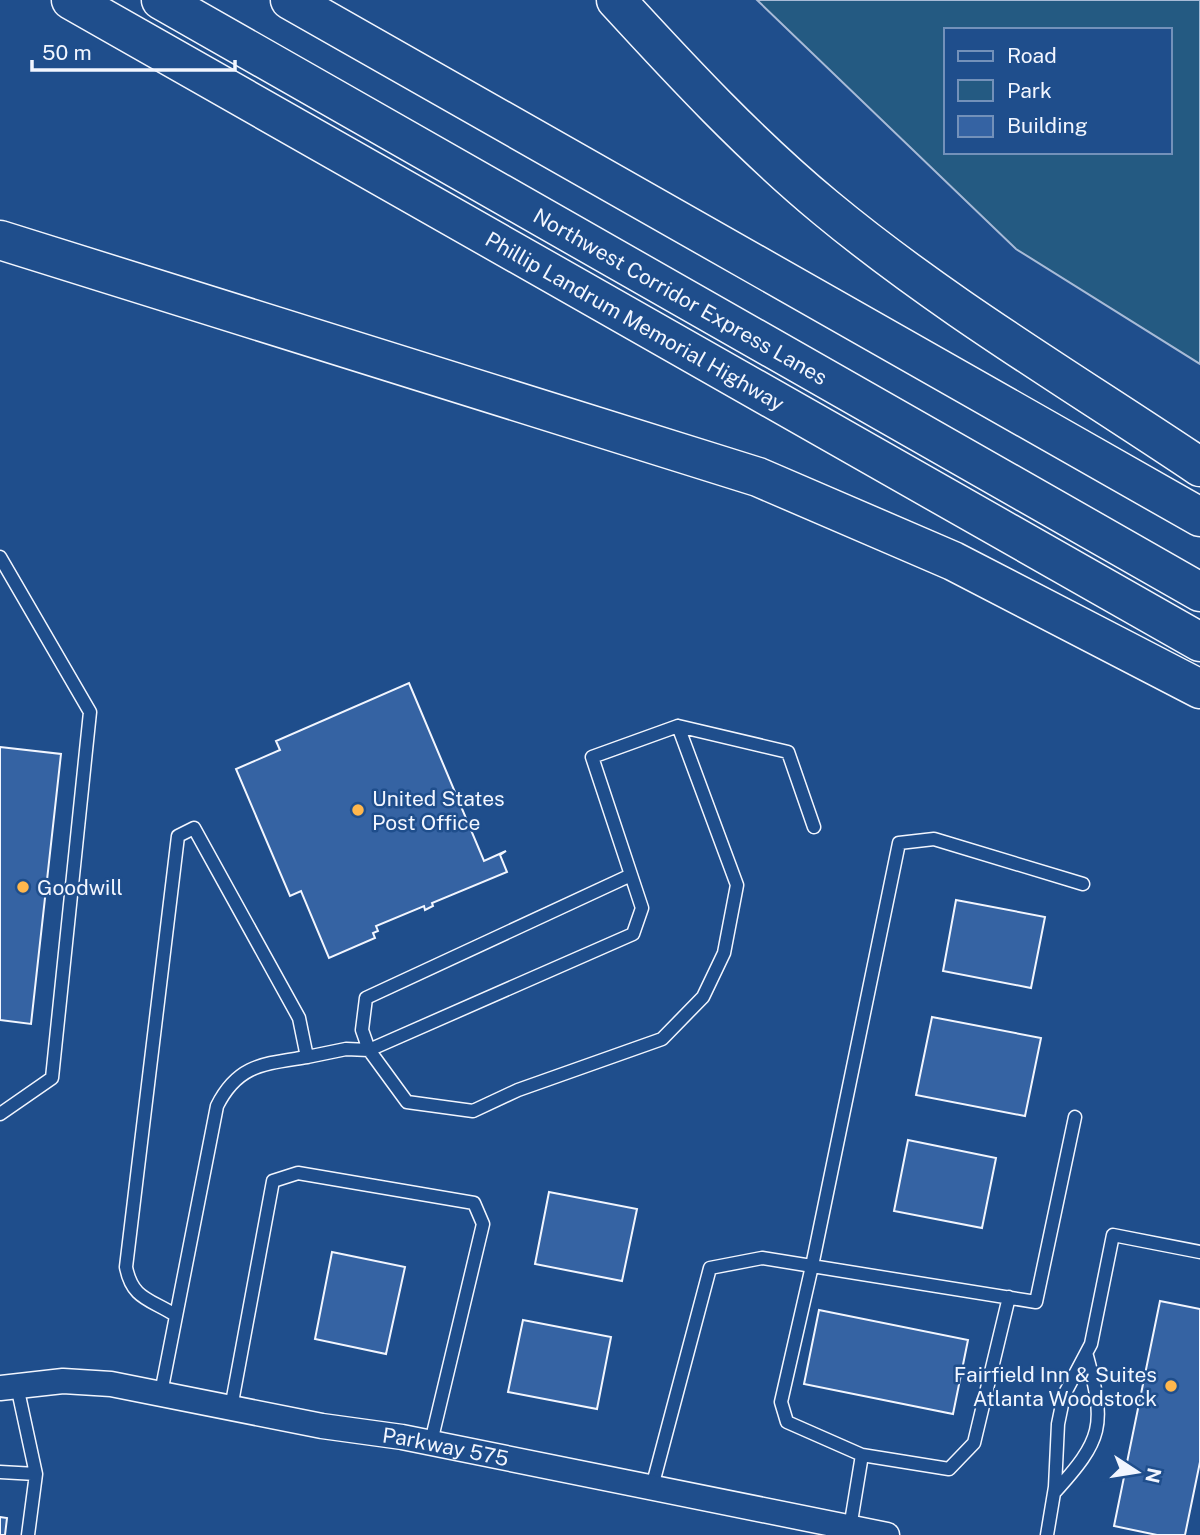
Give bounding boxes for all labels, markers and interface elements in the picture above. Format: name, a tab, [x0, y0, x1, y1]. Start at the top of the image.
scale bar	[32, 28, 234, 72]
legend	[944, 28, 1172, 154]
text: 50 m	[42, 40, 92, 65]
text: Road	[1007, 43, 1057, 68]
text: Park	[1007, 78, 1052, 103]
text: Building	[1007, 113, 1088, 138]
street label: Northwest Corridor Express Lanes	[529, 202, 832, 390]
street label: Phillip Landrum Memorial Highway	[481, 226, 789, 416]
place label: United States Post Office	[372, 786, 505, 835]
marker: United States Post Office	[350, 802, 366, 818]
place label: Goodwill	[37, 875, 123, 900]
marker: Goodwill	[15, 879, 31, 895]
place label: Fairfield Inn & Suites Atlanta Woodstock	[954, 1362, 1157, 1411]
marker: Fairfield Inn & Suites Atlanta Woodstock	[1163, 1378, 1179, 1394]
street label: Parkway 575	[381, 1422, 511, 1471]
north arrow	[1102, 1437, 1172, 1507]
text: N	[1141, 1466, 1166, 1485]

